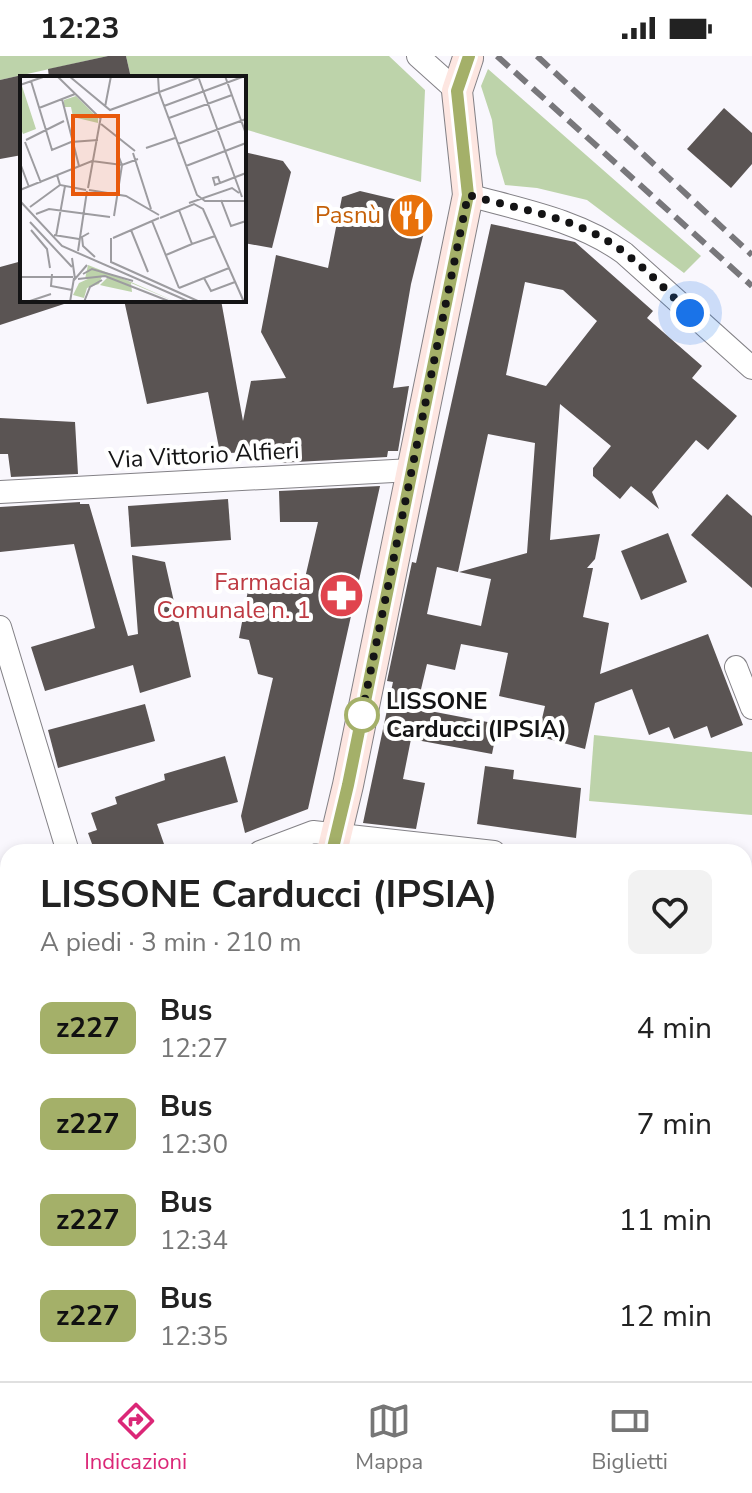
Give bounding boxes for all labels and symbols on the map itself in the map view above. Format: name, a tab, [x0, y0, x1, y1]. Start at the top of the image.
inset map	[20, 76, 246, 302]
restaurant icon: Pasnù	[388, 191, 436, 239]
place label: Pasnù	[315, 199, 381, 231]
your location	[670, 293, 710, 333]
street label: Via Vittorio Alfieri	[107, 434, 300, 476]
place label: Farmacia Comunale n. 1	[156, 566, 311, 626]
pharmacy icon: Farmacia Comunale n. 1	[318, 572, 366, 620]
place label: LISSONE Carducci (IPSIA)	[386, 685, 567, 745]
marker: LISSONE Carducci (IPSIA)	[345, 698, 379, 732]

